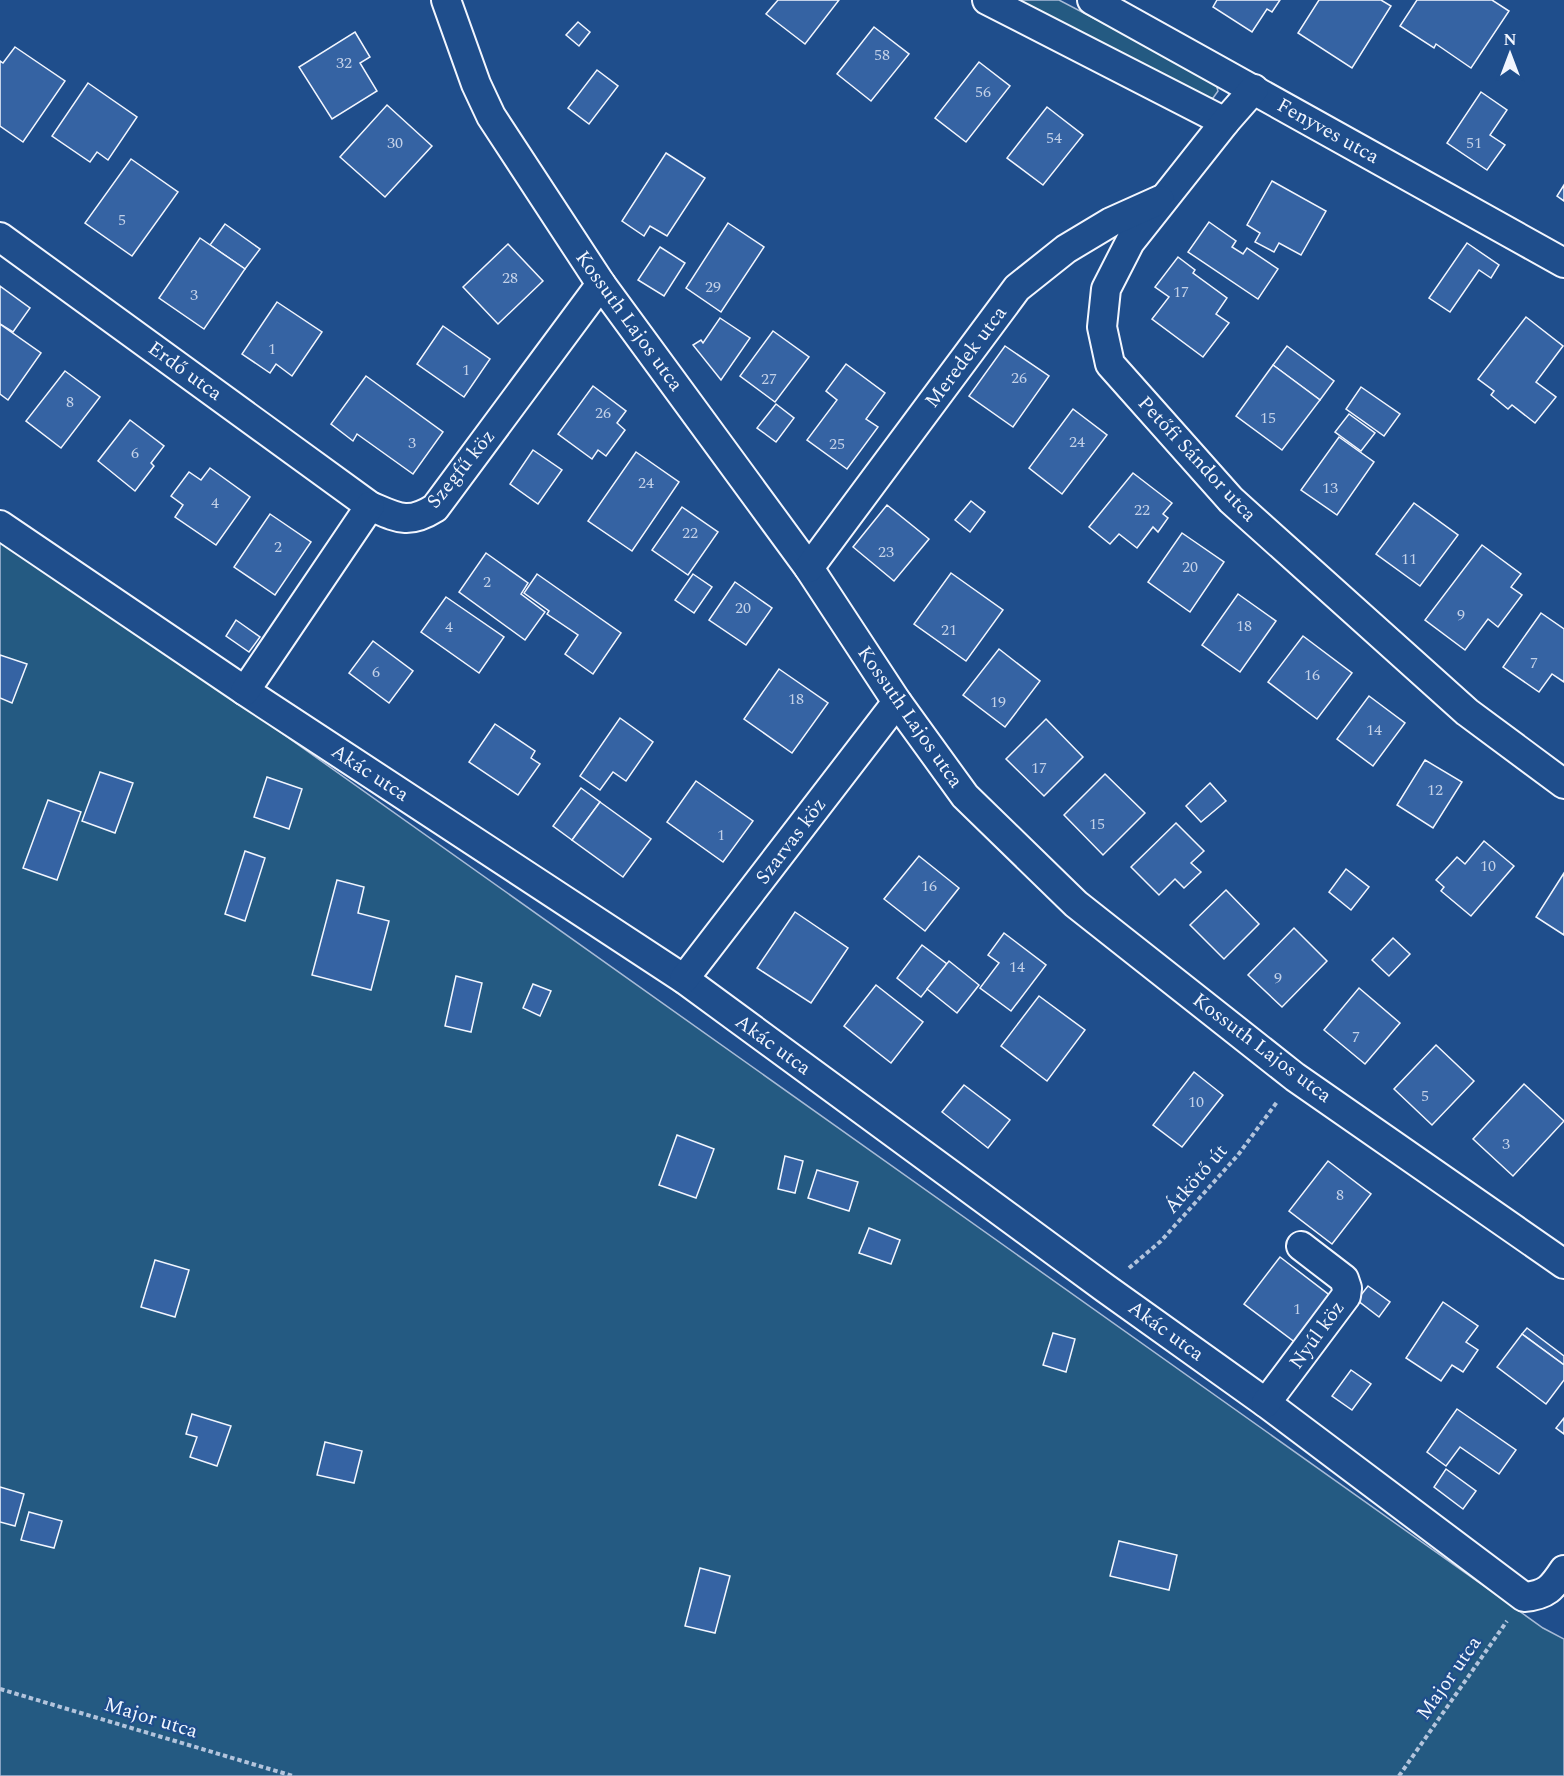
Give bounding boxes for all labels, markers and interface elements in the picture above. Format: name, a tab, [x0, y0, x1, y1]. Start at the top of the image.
north arrow	[1480, 24, 1540, 84]
text: N	[1503, 28, 1517, 52]
house number: 58	[874, 43, 890, 67]
house number: 32	[336, 51, 352, 75]
house number: 56	[975, 80, 991, 104]
street label: Fenyves utca	[1271, 90, 1385, 172]
house number: 54	[1046, 126, 1062, 150]
house number: 30	[387, 131, 403, 155]
house number: 51	[1466, 131, 1482, 155]
house number: 5	[118, 208, 126, 232]
street label: Kossuth Lajos utca	[568, 244, 691, 398]
house number: 28	[502, 266, 518, 290]
house number: 29	[705, 275, 721, 299]
house number: 17	[1173, 280, 1189, 304]
house number: 3	[190, 283, 198, 307]
street label: Meredek utca	[918, 299, 1015, 414]
street label: Erdő utca	[142, 334, 229, 408]
house number: 1	[268, 337, 276, 361]
house number: 1	[462, 358, 470, 382]
house number: 26	[1011, 366, 1027, 390]
house number: 27	[761, 367, 777, 391]
street label: Petőfi Sándor utca	[1130, 389, 1264, 529]
house number: 8	[66, 390, 74, 414]
house number: 26	[595, 401, 611, 425]
house number: 15	[1260, 406, 1276, 430]
street label: Szegfű köz	[420, 423, 502, 515]
house number: 24	[1069, 430, 1085, 454]
house number: 3	[408, 431, 416, 455]
house number: 25	[829, 432, 845, 456]
house number: 6	[131, 441, 139, 465]
house number: 24	[638, 471, 654, 495]
house number: 13	[1322, 476, 1338, 500]
house number: 4	[211, 491, 219, 515]
house number: 22	[1134, 498, 1150, 522]
house number: 22	[682, 521, 698, 545]
house number: 2	[274, 535, 282, 559]
house number: 23	[878, 540, 894, 564]
house number: 11	[1401, 547, 1417, 571]
house number: 20	[1182, 555, 1198, 579]
house number: 2	[483, 570, 491, 594]
house number: 20	[735, 596, 751, 620]
house number: 9	[1457, 603, 1465, 627]
house number: 18	[1236, 614, 1252, 638]
house number: 4	[445, 615, 453, 639]
house number: 21	[941, 618, 957, 642]
street label: Kossuth Lajos utca	[850, 640, 970, 794]
house number: 7	[1530, 651, 1538, 675]
house number: 6	[372, 660, 380, 684]
house number: 16	[1304, 663, 1320, 687]
house number: 18	[788, 687, 804, 711]
house number: 19	[990, 690, 1006, 714]
house number: 14	[1366, 718, 1382, 742]
street label: Akác utca	[325, 737, 415, 810]
house number: 17	[1031, 756, 1047, 780]
house number: 12	[1427, 778, 1443, 802]
street label: Szarvas köz	[748, 791, 834, 891]
house number: 15	[1089, 812, 1105, 836]
house number: 1	[717, 823, 725, 847]
house number: 10	[1480, 854, 1496, 878]
house number: 16	[921, 874, 937, 898]
house number: 14	[1009, 955, 1025, 979]
house number: 9	[1274, 966, 1282, 990]
street label: Kossuth Lajos utca	[1186, 986, 1338, 1111]
street label: Akác utca	[729, 1007, 817, 1083]
house number: 7	[1352, 1025, 1360, 1049]
house number: 5	[1421, 1084, 1429, 1108]
house number: 10	[1188, 1090, 1204, 1114]
house number: 3	[1502, 1132, 1510, 1156]
street label: Átkötő út	[1157, 1137, 1235, 1221]
house number: 8	[1336, 1183, 1344, 1207]
street label: Akác utca	[1122, 1293, 1210, 1369]
street label: Nyúl köz	[1282, 1294, 1352, 1376]
house number: 1	[1293, 1297, 1301, 1321]
street label: Major utca	[1409, 1630, 1489, 1726]
street label: Major utca	[100, 1690, 202, 1747]

